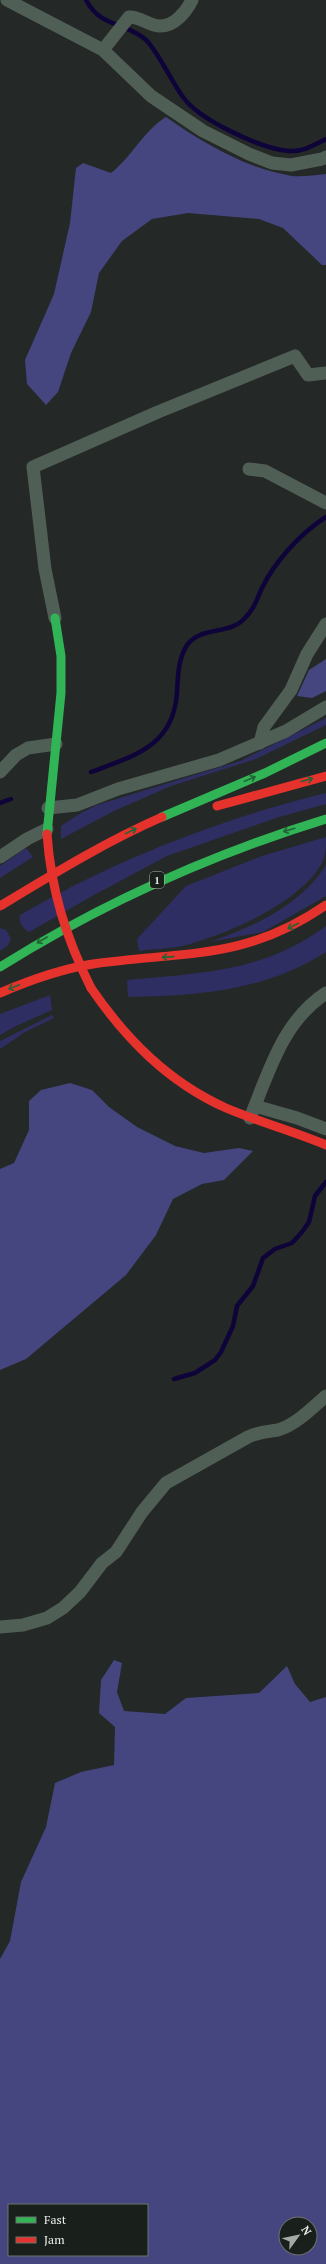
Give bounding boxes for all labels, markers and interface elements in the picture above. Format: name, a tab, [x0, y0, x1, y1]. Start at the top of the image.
one-way arrow	[244, 775, 256, 782]
one-way arrow	[300, 776, 313, 784]
one-way arrow	[125, 827, 137, 834]
one-way arrow	[282, 827, 295, 834]
road number: 1	[150, 872, 164, 888]
one-way arrow	[287, 922, 299, 930]
one-way arrow	[37, 936, 49, 944]
one-way arrow	[162, 954, 175, 961]
one-way arrow	[8, 983, 20, 991]
legend	[8, 2204, 148, 2256]
text: Fast	[44, 2212, 67, 2227]
north arrow	[278, 2216, 318, 2256]
text: N	[298, 2223, 315, 2238]
text: Jam	[44, 2232, 65, 2247]

